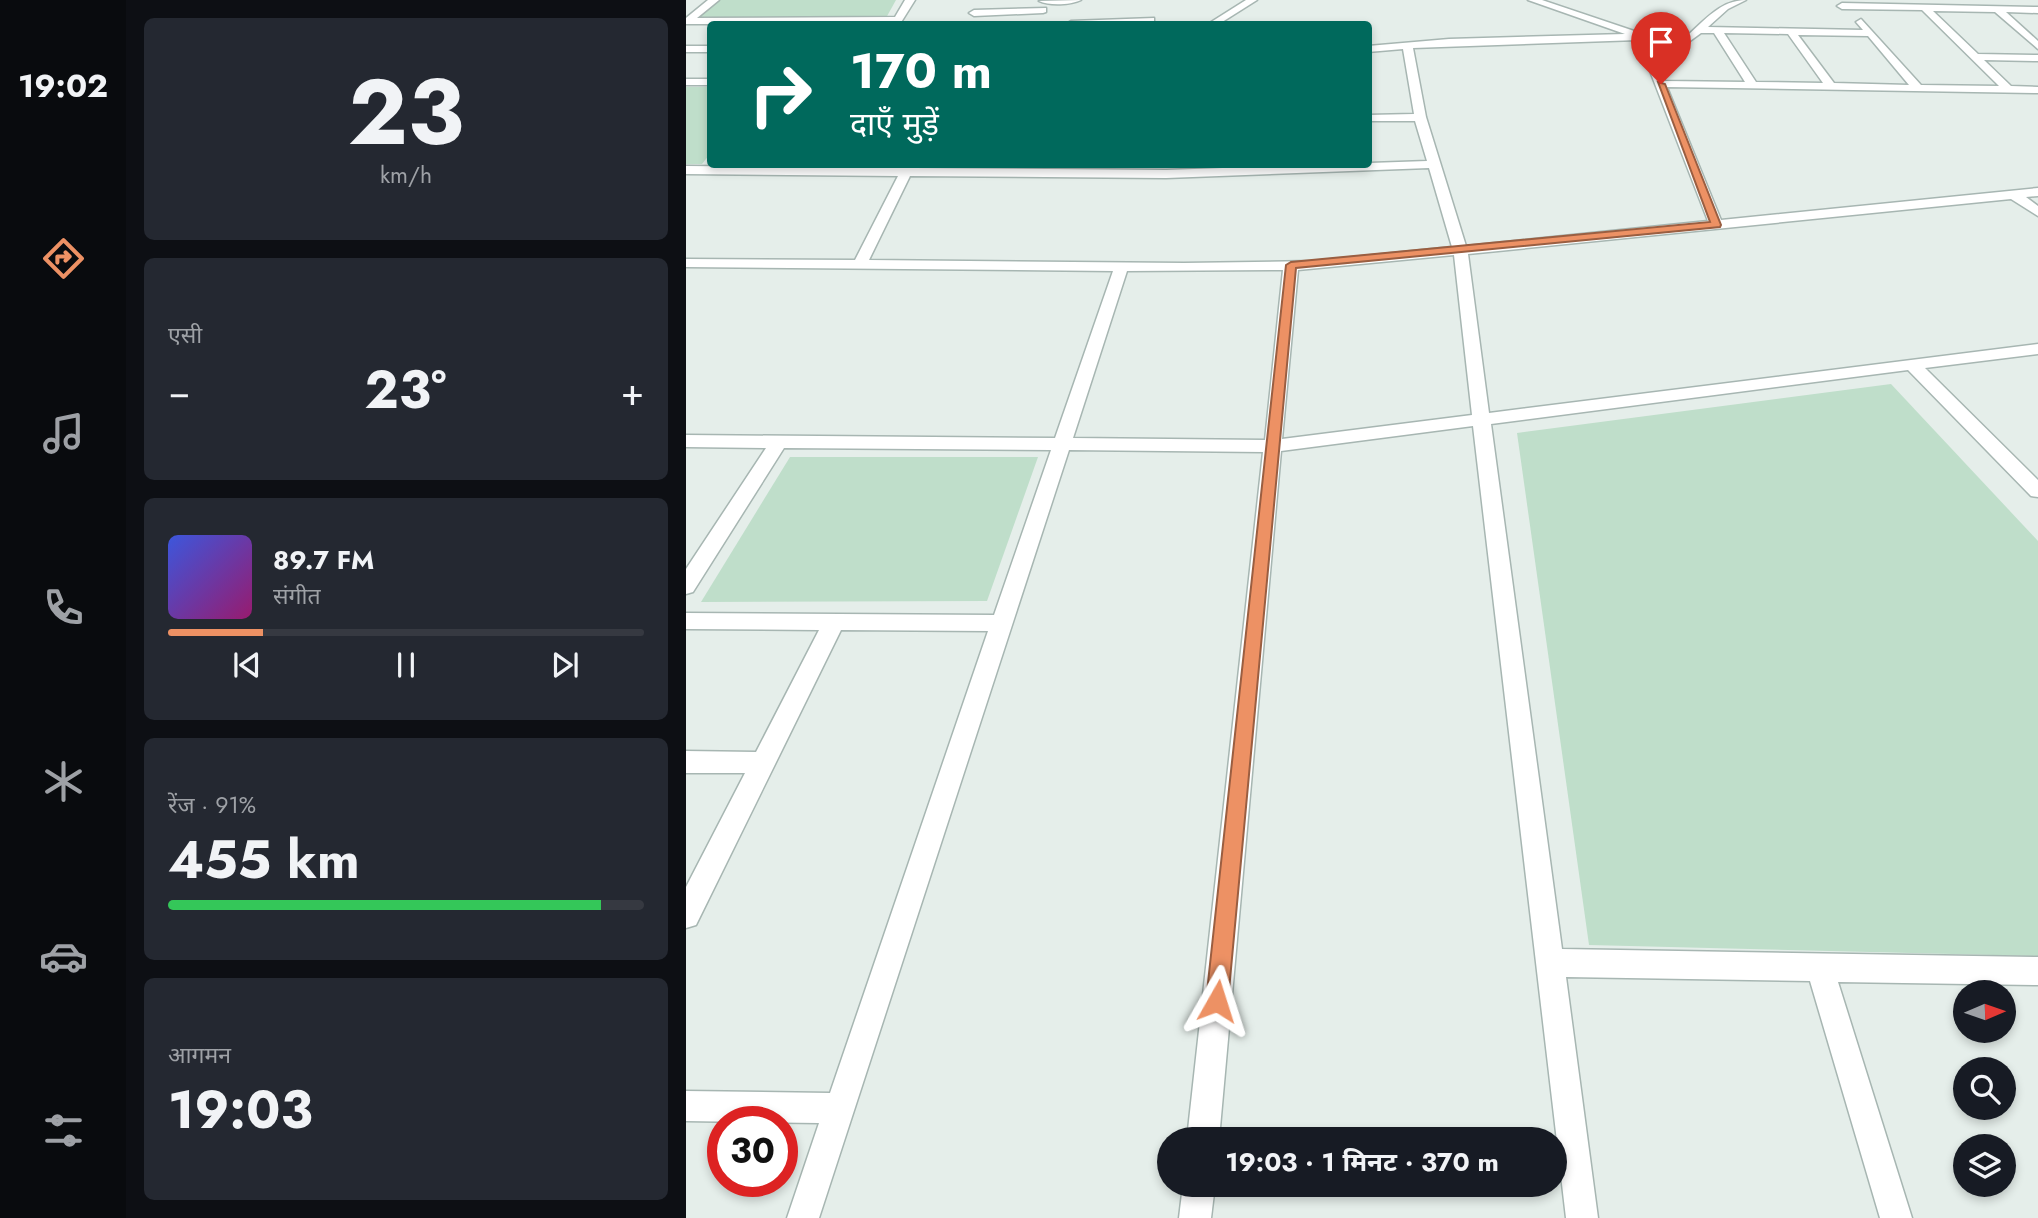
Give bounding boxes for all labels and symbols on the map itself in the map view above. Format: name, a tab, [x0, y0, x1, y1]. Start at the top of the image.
pin	[1631, 12.0, 1691, 84]
position arrow	[1180, 964, 1254, 1038]
north arrow	[1953, 980, 2016, 1043]
speed limit sign: 30	[707, 1106, 798, 1197]

